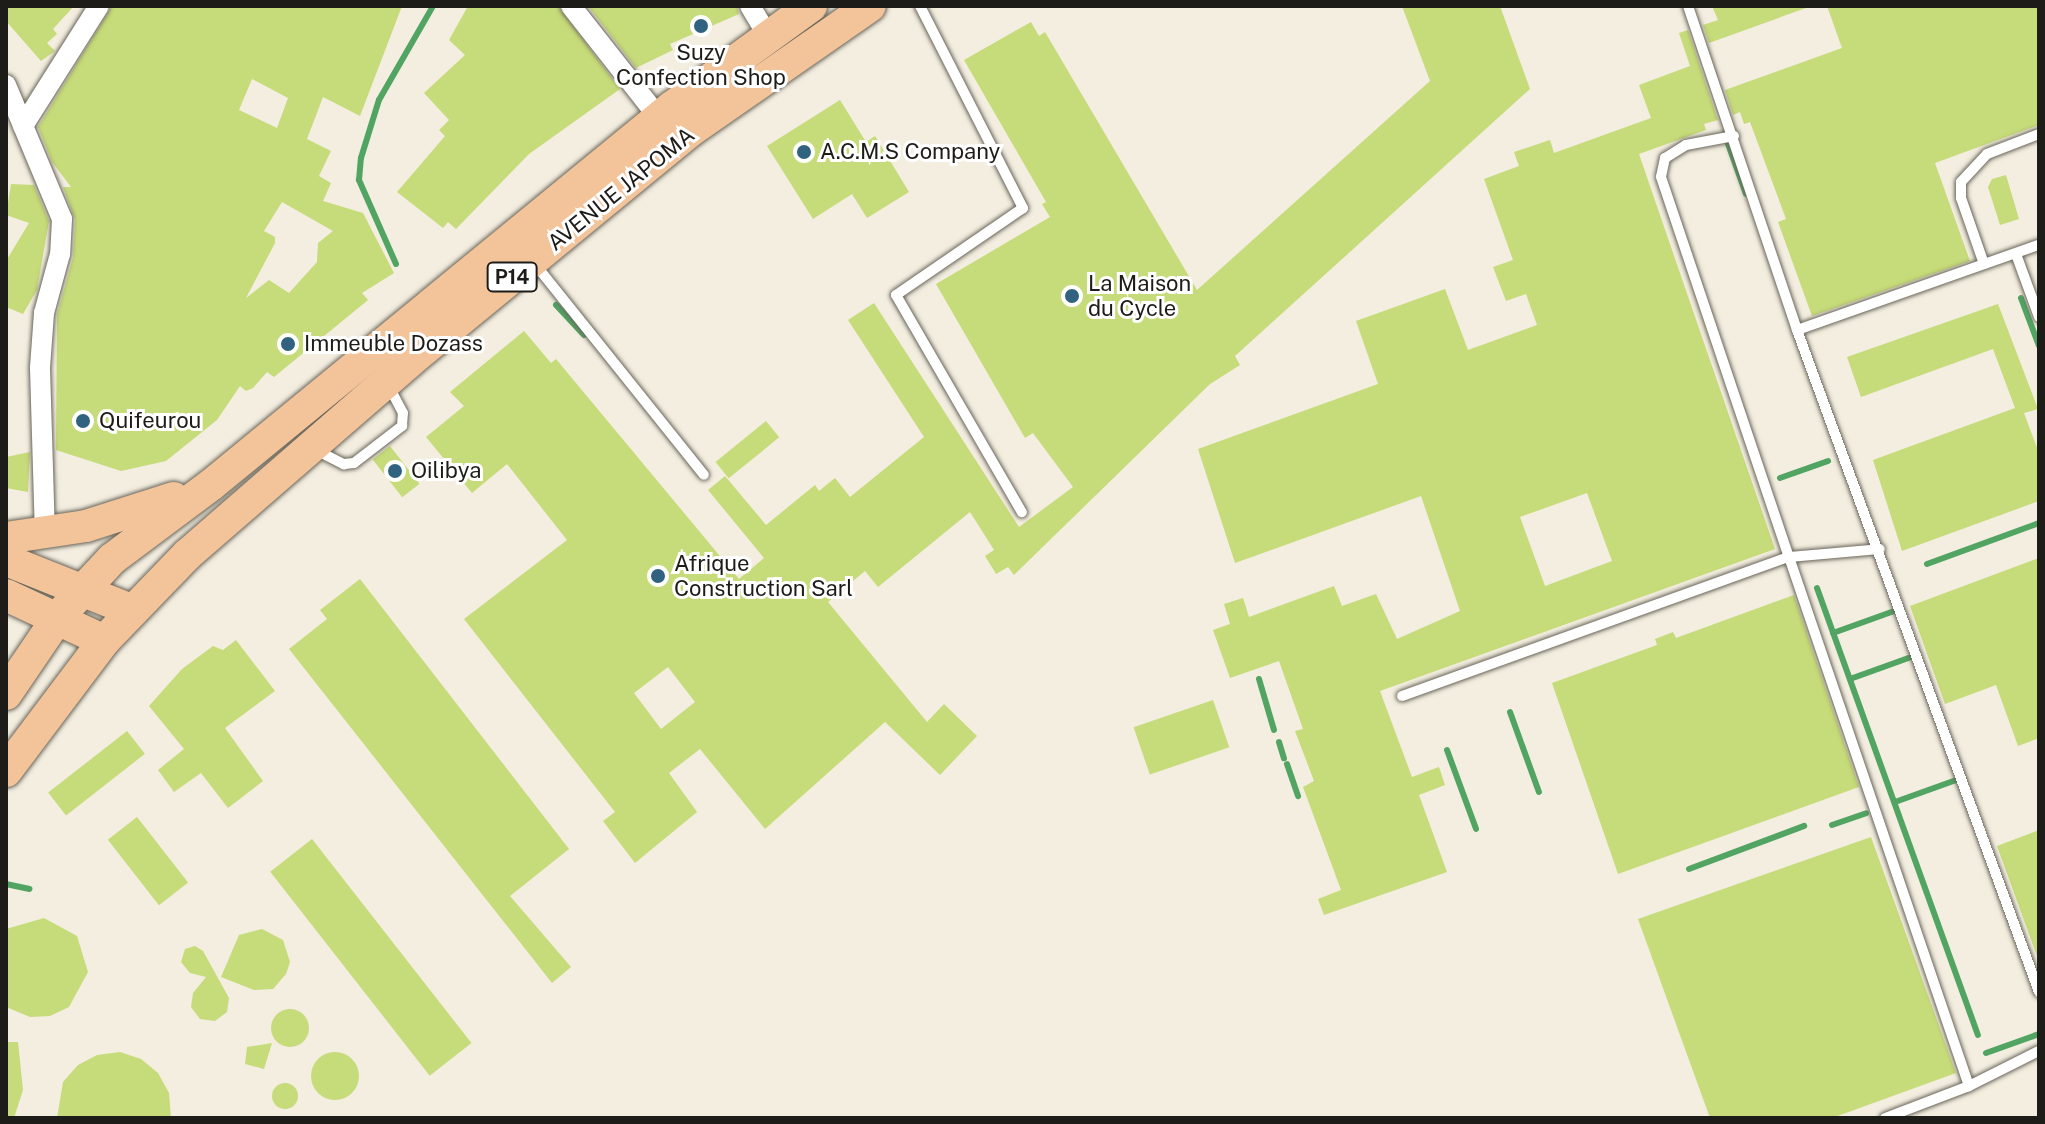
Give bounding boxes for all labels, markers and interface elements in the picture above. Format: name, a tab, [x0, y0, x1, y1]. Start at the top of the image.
marker: Suzy Confection Shop	[692, 17, 710, 35]
place label: Suzy Confection Shop	[616, 39, 786, 90]
street label: AVENUE JAPOMA	[542, 122, 700, 256]
place label: A.C.M.S Company	[820, 139, 1000, 165]
marker: A.C.M.S Company	[795, 143, 813, 161]
road number: P14	[486, 261, 538, 293]
place label: La Maison du Cycle	[1088, 270, 1191, 322]
marker: La Maison du Cycle	[1063, 287, 1081, 305]
place label: Immeuble Dozass	[304, 331, 483, 357]
marker: Immeuble Dozass	[279, 335, 297, 353]
place label: Quifeurou	[99, 408, 201, 434]
marker: Quifeurou	[74, 412, 92, 430]
place label: Oilibya	[411, 458, 481, 484]
marker: Oilibya	[386, 462, 404, 480]
place label: Afrique Construction Sarl	[674, 550, 853, 602]
marker: Afrique Construction Sarl	[649, 567, 667, 585]

